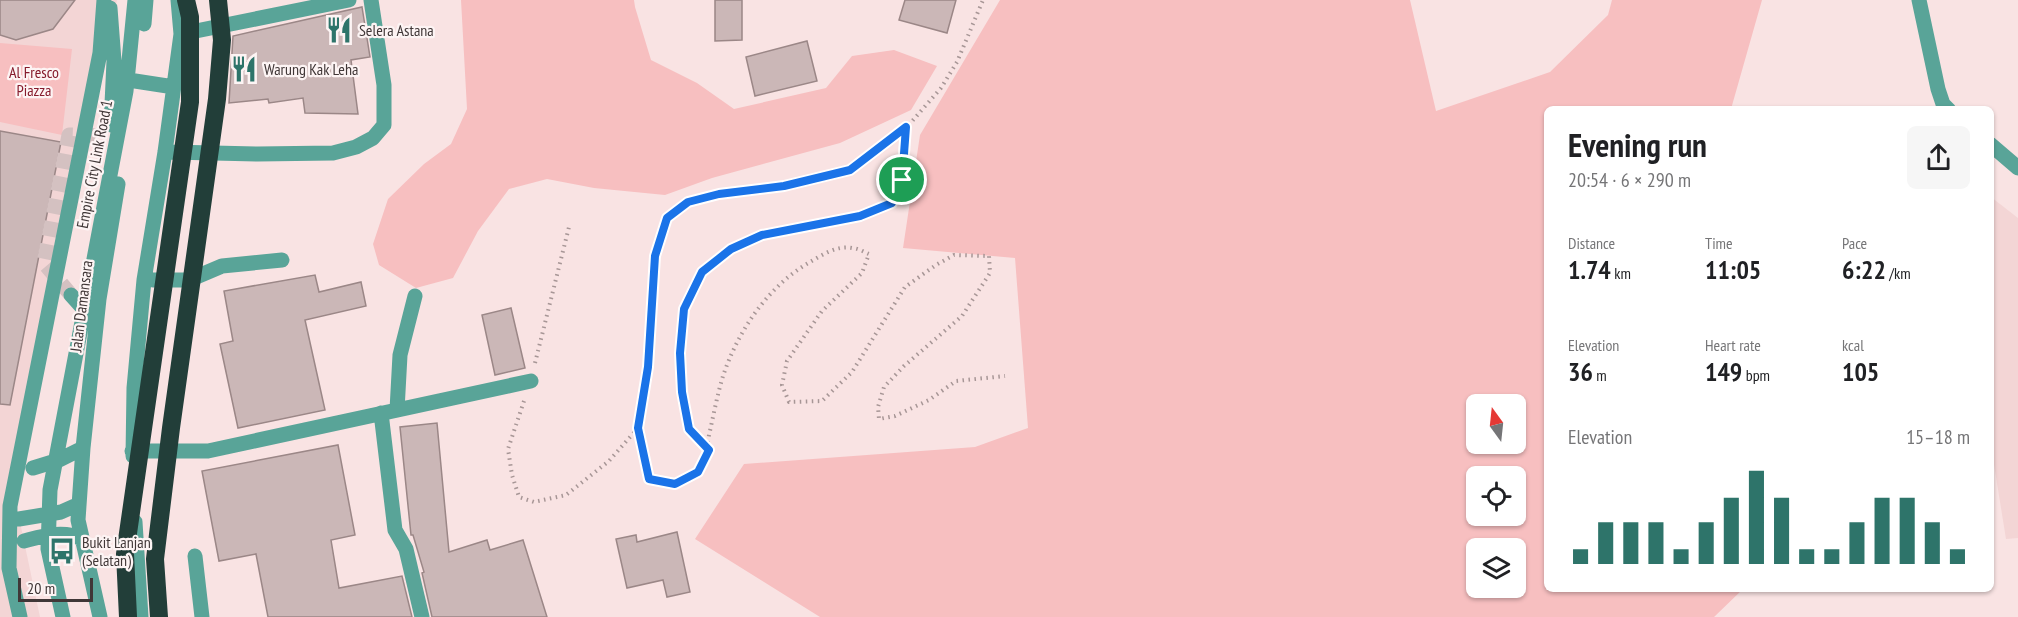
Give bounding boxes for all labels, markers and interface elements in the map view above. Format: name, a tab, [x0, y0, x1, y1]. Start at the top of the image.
restaurant icon: Selera Astana	[324, 15, 354, 45]
place label: Selera Astana	[359, 20, 434, 40]
restaurant icon: Warung Kak Leha	[229, 54, 259, 84]
place label: Warung Kak Leha	[264, 59, 358, 79]
park label: Al Fresco Piazza	[9, 62, 59, 100]
street label: Empire City Link Road 1	[72, 98, 116, 230]
text: Evening run	[1568, 123, 1707, 166]
button: share	[1907, 126, 1970, 189]
pin	[876, 154, 927, 205]
icon: arrive	[885, 163, 918, 196]
text: 20:54 · 6 × 290 m	[1568, 167, 1691, 193]
text: Distance	[1568, 233, 1615, 253]
text: Time	[1705, 233, 1733, 253]
text: Pace	[1842, 233, 1867, 253]
text: 1.74	[1568, 253, 1611, 286]
text: 11:05	[1705, 253, 1761, 286]
text: 6:22	[1842, 253, 1886, 286]
street label: Jalan Damansara	[65, 259, 97, 354]
text: km	[1611, 263, 1631, 283]
text: /km	[1886, 263, 1911, 283]
text: Elevation	[1568, 335, 1619, 355]
text: Heart rate	[1705, 335, 1761, 355]
text: kcal	[1842, 335, 1864, 355]
text: 36	[1568, 355, 1593, 388]
text: 149	[1705, 355, 1742, 388]
text: 105	[1842, 355, 1879, 388]
text: m	[1593, 365, 1607, 385]
text: bpm	[1742, 365, 1770, 385]
north arrow	[1466, 394, 1526, 454]
map controls	[1466, 394, 1526, 598]
text: Elevation	[1568, 424, 1632, 450]
text: 15–18 m	[1906, 424, 1970, 450]
button: locate	[1466, 466, 1526, 526]
place label: Bukit Lanjan (Selatan)	[82, 532, 151, 570]
bus stop icon: Bukit Lanjan (Selatan)	[47, 536, 77, 566]
button: layers	[1466, 538, 1526, 598]
scale bar	[18, 575, 93, 602]
text: 20 m	[27, 578, 55, 598]

